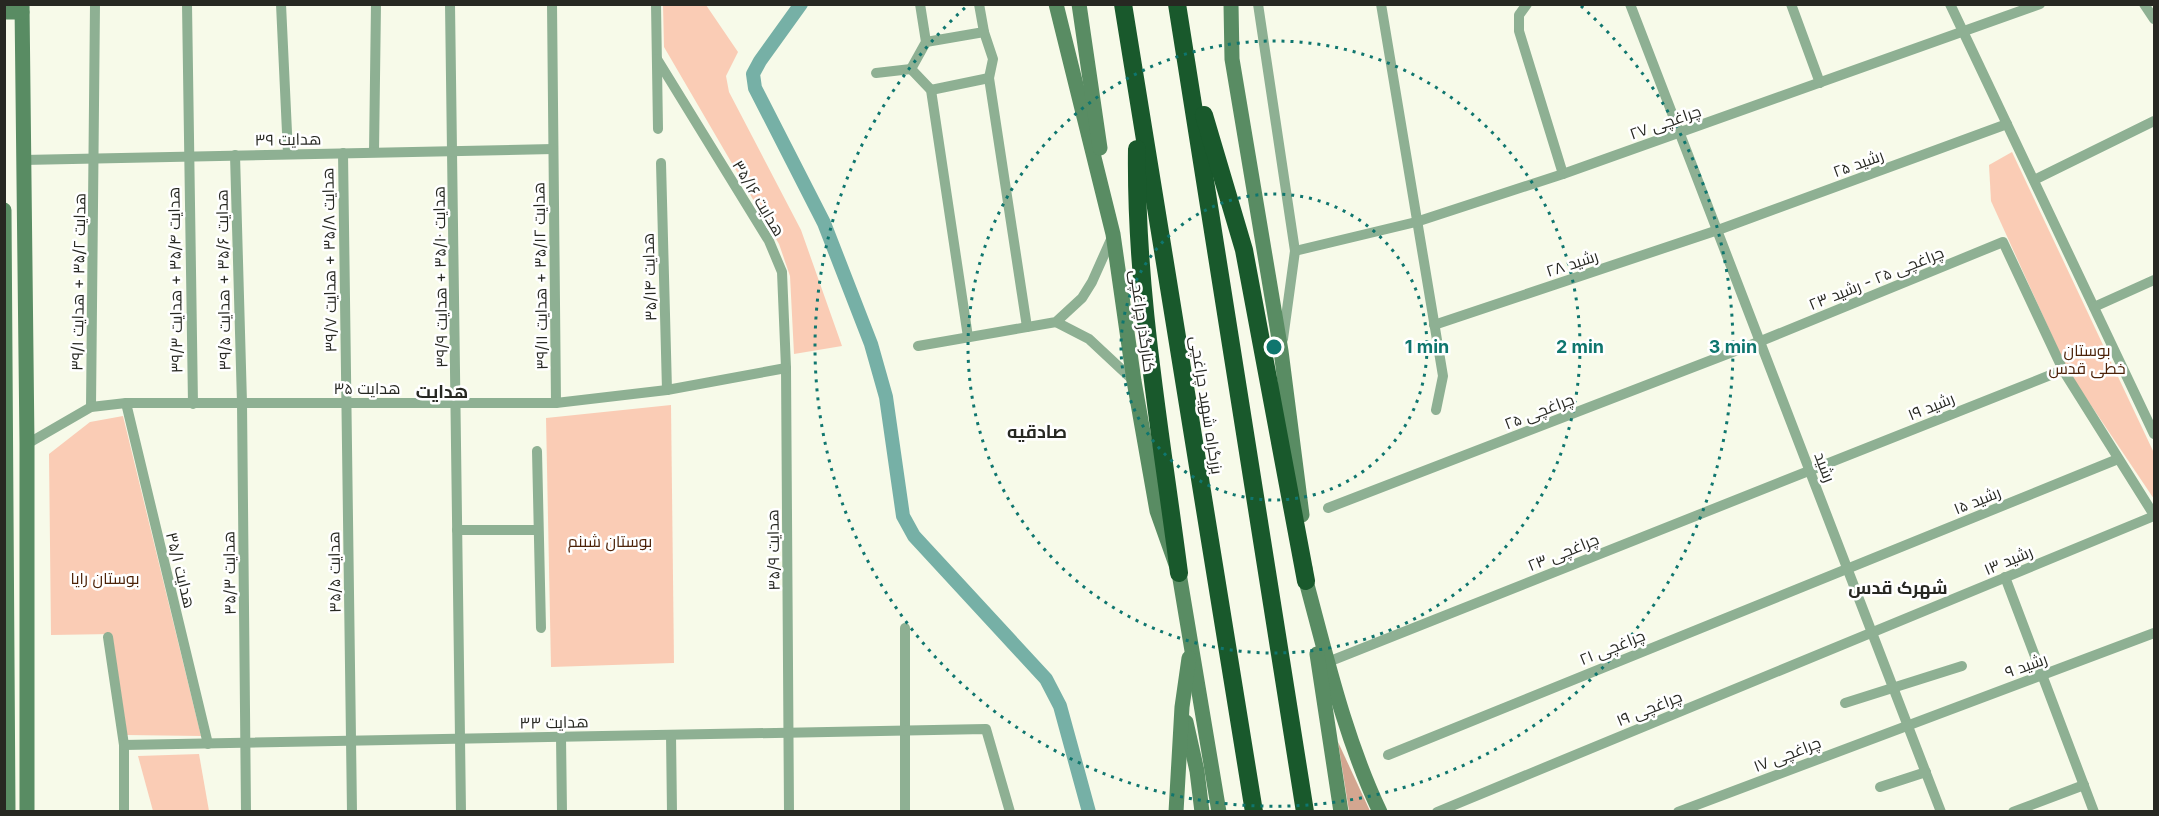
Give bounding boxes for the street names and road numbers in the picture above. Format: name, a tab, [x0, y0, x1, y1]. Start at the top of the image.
street label: چراغچی ۲۷	[1627, 100, 1704, 145]
street label: هدایت ۳۹	[255, 128, 321, 150]
street label: رشید ۲۵	[1830, 145, 1886, 181]
street label: هدایت ۳۵/۱۶	[728, 156, 790, 240]
street label: هدایت ۳۵/۸ + هدایت ۳۹/۷	[317, 168, 341, 352]
street label: هدایت ۳۵/۱۲ + هدایت ۳۹/۱۱	[528, 182, 552, 370]
street label: هدایت ۳۵/۱۰ + هدایت ۳۹/۹	[428, 186, 452, 368]
street label: هدایت ۳۵/۴ + هدایت ۳۹/۳	[163, 187, 187, 373]
street label: هدایت ۳۵/۶ + هدایت ۳۹/۵	[211, 189, 235, 371]
street label: هدایت ۳۵/۲ + هدایت ۳۹/۱	[66, 193, 90, 371]
street label: هدایت ۳۵/۱۴	[637, 233, 661, 321]
street label: چراغچی ۲۵ - رشید ۲۳	[1806, 242, 1947, 316]
street label: رشید ۲۸	[1543, 245, 1601, 281]
street label: کنارگذر چراغچی	[1124, 269, 1160, 374]
street label: بزرگراه شهید چراغچی	[1184, 334, 1228, 476]
street label: هدایت ۳۵	[333, 378, 401, 398]
street label: رشید ۱۹	[1905, 388, 1957, 424]
street label: چراغچی ۲۵	[1501, 389, 1577, 435]
street label: رشید	[1810, 449, 1840, 485]
street label: رشید ۱۵	[1951, 482, 2003, 518]
street label: هدایت ۳۵/۹	[762, 509, 784, 591]
street label: چراغچی ۲۳	[1524, 529, 1602, 577]
street label: هدایت ۳۵/۱	[162, 530, 200, 610]
street label: هدایت ۳۵/۳	[218, 531, 240, 615]
street label: هدایت ۳۵/۵	[323, 531, 345, 613]
street label: رشید ۱۳	[1981, 541, 2035, 579]
street label: چراغچی ۲۱	[1576, 625, 1649, 671]
street label: رشید ۹	[2002, 648, 2050, 682]
street label: چراغچی ۱۹	[1613, 686, 1685, 732]
street label: هدایت ۳۳	[519, 711, 589, 733]
street label: چراغچی ۱۷	[1750, 732, 1824, 778]

